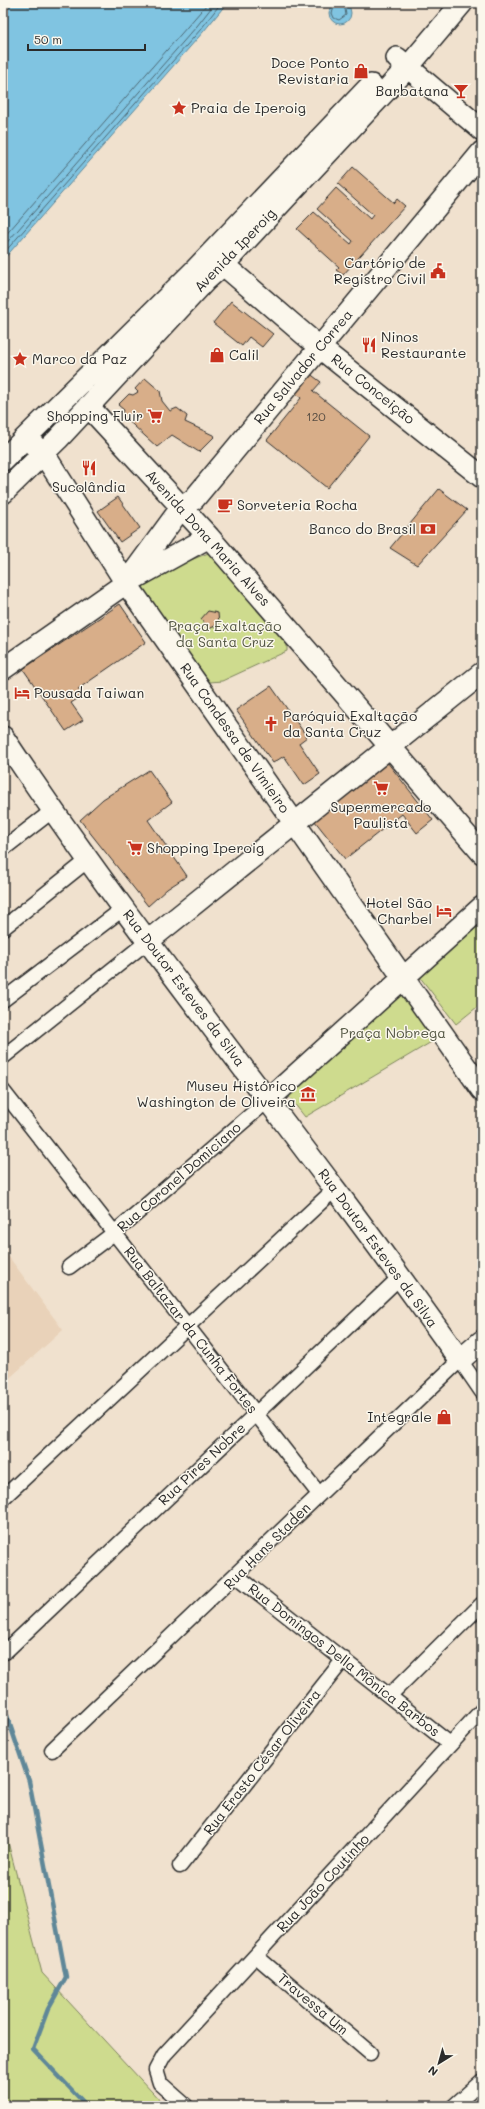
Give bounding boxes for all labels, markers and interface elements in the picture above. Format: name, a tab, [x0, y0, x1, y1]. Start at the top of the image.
scale bar	[28, 26, 145, 52]
text: 50 m	[34, 31, 62, 47]
place label: Doce Ponto Revistaria	[271, 53, 349, 88]
shop icon: Doce Ponto Revistaria	[352, 62, 370, 80]
place label: Barbatana	[376, 81, 449, 100]
bar icon: Barbatana	[452, 82, 470, 100]
place label: Praia de Iperoig	[191, 98, 306, 117]
place icon: Praia de Iperoig	[170, 99, 188, 117]
street label: Avenida Iperoig	[190, 204, 280, 296]
place label: Cartório de Registro Civil	[334, 253, 426, 288]
public building icon: Cartório de Registro Civil	[429, 262, 447, 280]
street label: Rua Salvador Correa	[249, 305, 356, 428]
place label: Ninos Restaurante	[381, 327, 466, 362]
restaurant icon: Ninos Restaurante	[360, 336, 378, 354]
place label: Calil	[229, 345, 259, 364]
shop icon: Calil	[208, 346, 226, 364]
place label: Marco da Paz	[32, 349, 127, 368]
street label: Rua Conceição	[328, 349, 419, 428]
place icon: Marco da Paz	[11, 350, 29, 368]
place label: Shopping Fluir	[47, 406, 143, 425]
supermarket icon: Shopping Fluir	[146, 407, 164, 425]
house number: 120	[306, 408, 326, 424]
restaurant icon: Sucolândia	[80, 459, 98, 477]
street label: Avenida Dona Maria Alves	[142, 465, 275, 610]
place label: Sucolândia	[52, 477, 126, 496]
place label: Sorveteria Rocha	[237, 495, 358, 514]
cafe icon: Sorveteria Rocha	[216, 496, 234, 514]
place label: Banco do Brasil	[309, 519, 416, 538]
bank icon: Banco do Brasil	[419, 520, 437, 538]
park label: Praça Exaltação da Santa Cruz	[168, 616, 282, 651]
street label: Rua Condessa de Vimieiro	[176, 659, 295, 817]
place label: Pousada Taiwan	[34, 683, 144, 702]
hotel icon: Pousada Taiwan	[13, 684, 31, 702]
place label: Paróquia Exaltação da Santa Cruz	[283, 706, 417, 741]
church icon: Paróquia Exaltação da Santa Cruz	[262, 715, 280, 733]
supermarket icon: Supermercado Paulista	[372, 779, 390, 797]
place label: Supermercado Paulista	[331, 797, 431, 832]
place label: Shopping Iperoig	[147, 838, 264, 857]
supermarket icon: Shopping Iperoig	[126, 839, 144, 857]
place label: Hotel São Charbel	[366, 893, 432, 928]
hotel icon: Hotel São Charbel	[435, 902, 453, 920]
street label: Rua Doutor Esteves da Silva	[119, 905, 250, 1070]
park label: Praça Nobrega	[340, 1023, 446, 1042]
place label: Museu Histórico Washington de Oliveira	[136, 1076, 296, 1111]
museum icon: Museu Histórico Washington de Oliveira	[299, 1085, 317, 1103]
street label: Rua Coronel Domiciano	[113, 1117, 245, 1236]
street label: Rua Doutor Esteves da Silva	[314, 1164, 443, 1331]
street label: Rua Baltazar da Cunha Fortes	[120, 1242, 263, 1417]
place label: Integrale	[367, 1407, 432, 1426]
shop icon: Integrale	[435, 1408, 453, 1426]
street label: Rua Pires Nobre	[154, 1418, 249, 1509]
street label: Rua Hans Staden	[219, 1498, 314, 1593]
street label: Rua Domingos Della Mônica Barbos	[244, 1579, 444, 1741]
street label: Rua Erasto César Oliveira	[199, 1685, 325, 1839]
street label: Rua João Coutinho	[272, 1829, 373, 1936]
street label: Travessa Um	[274, 1968, 353, 2039]
north arrow	[419, 2043, 459, 2083]
text: N	[425, 2063, 441, 2080]

